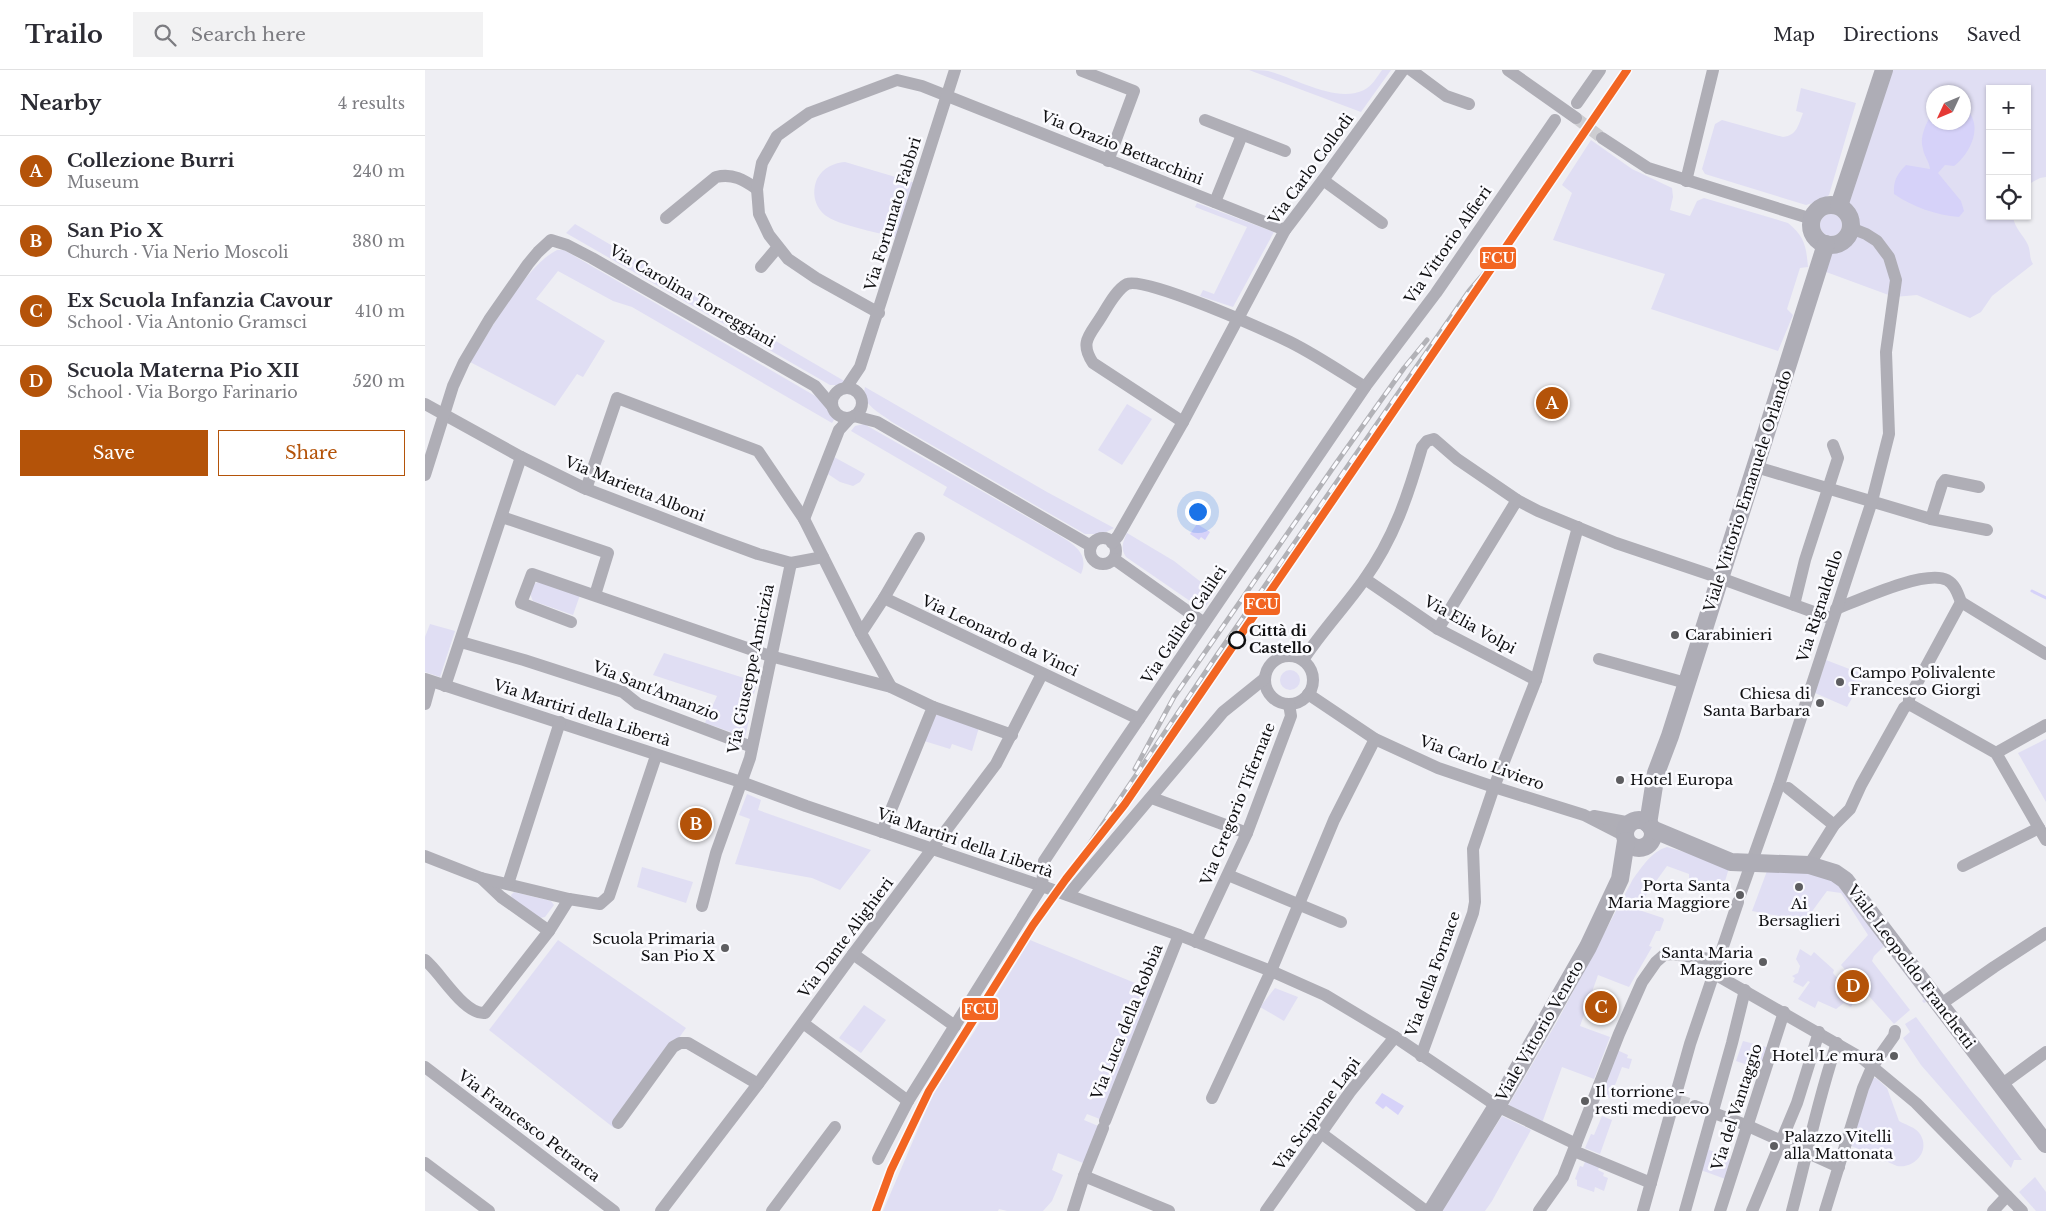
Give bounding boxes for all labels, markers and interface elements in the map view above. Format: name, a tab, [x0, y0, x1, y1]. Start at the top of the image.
search box	[133, 12, 483, 57]
text: Trailo	[25, 20, 103, 49]
icon: search	[151, 21, 179, 49]
text: Search here	[191, 23, 306, 46]
text: Map	[1773, 24, 1815, 46]
text: Directions	[1843, 24, 1939, 46]
text: Saved	[1967, 24, 2021, 46]
north arrow	[1926, 85, 1971, 130]
map controls	[1986, 85, 2031, 220]
button: +	[1986, 85, 2031, 130]
text: Nearby	[20, 90, 101, 116]
text: 4 results	[338, 93, 405, 113]
street label: Via Orazio Bettacchini	[1037, 106, 1206, 189]
street label: Via Carlo Collodi	[1263, 110, 1357, 229]
button: −	[1986, 130, 2031, 175]
street label: Via Fortunato Fabbri	[860, 135, 925, 294]
text: Collezione Burri	[67, 149, 234, 172]
text: A	[30, 161, 42, 181]
text: 240 m	[353, 161, 405, 181]
text: Museum	[67, 172, 139, 192]
button: locate	[1986, 175, 2031, 220]
street label: Via Vittorio Alfieri	[1399, 182, 1495, 308]
text: San Pio X	[67, 219, 163, 242]
text: B	[30, 231, 42, 251]
text: 380 m	[352, 231, 405, 251]
street label: Via Carolina Torreggiani	[605, 240, 779, 351]
text: Church · Via Nerio Moscoli	[67, 242, 289, 262]
line badge: FCU	[1479, 246, 1517, 270]
text: FCU	[1481, 249, 1515, 267]
text: Ex Scuola Infanzia Cavour	[67, 289, 332, 312]
text: C	[29, 301, 43, 321]
text: 410 m	[355, 301, 405, 321]
text: School · Via Antonio Gramsci	[67, 312, 307, 332]
text: Scuola Materna Pio XII	[67, 359, 299, 382]
street label: Viale Vittorio Emanuele Orlando	[1699, 367, 1796, 615]
text: D	[29, 371, 43, 391]
text: 520 m	[353, 371, 405, 391]
text: School · Via Borgo Farinario	[67, 382, 298, 402]
pin: A	[1536, 384, 1568, 422]
button: Save	[20, 430, 208, 476]
button: Share	[218, 430, 405, 476]
street label: Via Marietta Alboni	[561, 451, 708, 525]
your location	[1185, 499, 1211, 525]
street label: Via Rignaldello	[1792, 547, 1847, 665]
street label: Via Galileo Galilei	[1137, 562, 1230, 688]
street label: Via Giuseppe Amicizia	[723, 582, 778, 757]
street label: Via Leonardo da Vinci	[918, 590, 1082, 680]
street label: Via Elia Volpi	[1420, 591, 1520, 658]
line badge: FCU	[1243, 592, 1281, 616]
text: FCU	[1245, 595, 1279, 613]
place label: Città di Castello	[1249, 621, 1312, 657]
place label: Carabinieri	[1685, 625, 1772, 644]
marker: Carabinieri	[1669, 629, 1681, 641]
marker: Città di Castello	[1228, 631, 1246, 649]
street label: Via Sant'Amanzio	[589, 656, 722, 725]
place label: Campo Polivalente Francesco Giorgi	[1850, 663, 1996, 699]
street label: Via Martiri della Libertà	[490, 675, 674, 750]
marker: Campo Polivalente Francesco Giorgi	[1834, 676, 1846, 688]
place label: Chiesa di Santa Barbara	[1703, 684, 1811, 720]
marker: Chiesa di Santa Barbara	[1814, 697, 1826, 709]
street label: Via Gregorio Tifernate	[1196, 720, 1279, 889]
street label: Via Carlo Liviero	[1416, 731, 1547, 794]
place label: Hotel Europa	[1630, 770, 1734, 789]
marker: Hotel Europa	[1614, 774, 1626, 786]
street label: Via Martiri della Libertà	[874, 803, 1056, 882]
pin: B	[680, 805, 712, 843]
street label: Via Dante Alighieri	[794, 874, 897, 1002]
place label: Porta Santa Maria Maggiore	[1607, 876, 1731, 912]
street label: Viale Leopoldo Franchetti	[1843, 880, 1979, 1052]
marker: Ai Bersaglieri	[1793, 881, 1805, 893]
marker: Porta Santa Maria Maggiore	[1734, 889, 1746, 901]
place label: Ai Bersaglieri	[1758, 894, 1840, 930]
street label: Via della Fornace	[1401, 909, 1464, 1040]
place label: Scuola Primaria San Pio X	[593, 929, 716, 965]
street label: Via Luca della Robbia	[1086, 941, 1167, 1103]
marker: Scuola Primaria San Pio X	[719, 942, 731, 954]
place label: Santa Maria Maggiore	[1661, 943, 1754, 979]
marker: Santa Maria Maggiore	[1757, 956, 1769, 968]
street label: Viale Vittorio Veneto	[1491, 957, 1588, 1105]
pin: D	[1837, 967, 1869, 1005]
pin: C	[1585, 988, 1617, 1026]
line badge: FCU	[961, 997, 999, 1021]
text: FCU	[963, 1000, 997, 1018]
street label: Via del Vantaggio	[1707, 1041, 1766, 1174]
place label: Hotel Le mura	[1772, 1046, 1885, 1065]
marker: Hotel Le mura	[1888, 1050, 1900, 1062]
street label: Via Scipione Lapi	[1269, 1054, 1364, 1175]
street label: Via Francesco Petrarca	[454, 1065, 605, 1186]
place label: Il torrione - resti medioevo	[1595, 1082, 1709, 1118]
marker: Il torrione - resti medioevo	[1579, 1095, 1591, 1107]
place label: Palazzo Vitelli alla Mattonata	[1784, 1127, 1894, 1163]
marker: Palazzo Vitelli alla Mattonata	[1768, 1140, 1780, 1152]

